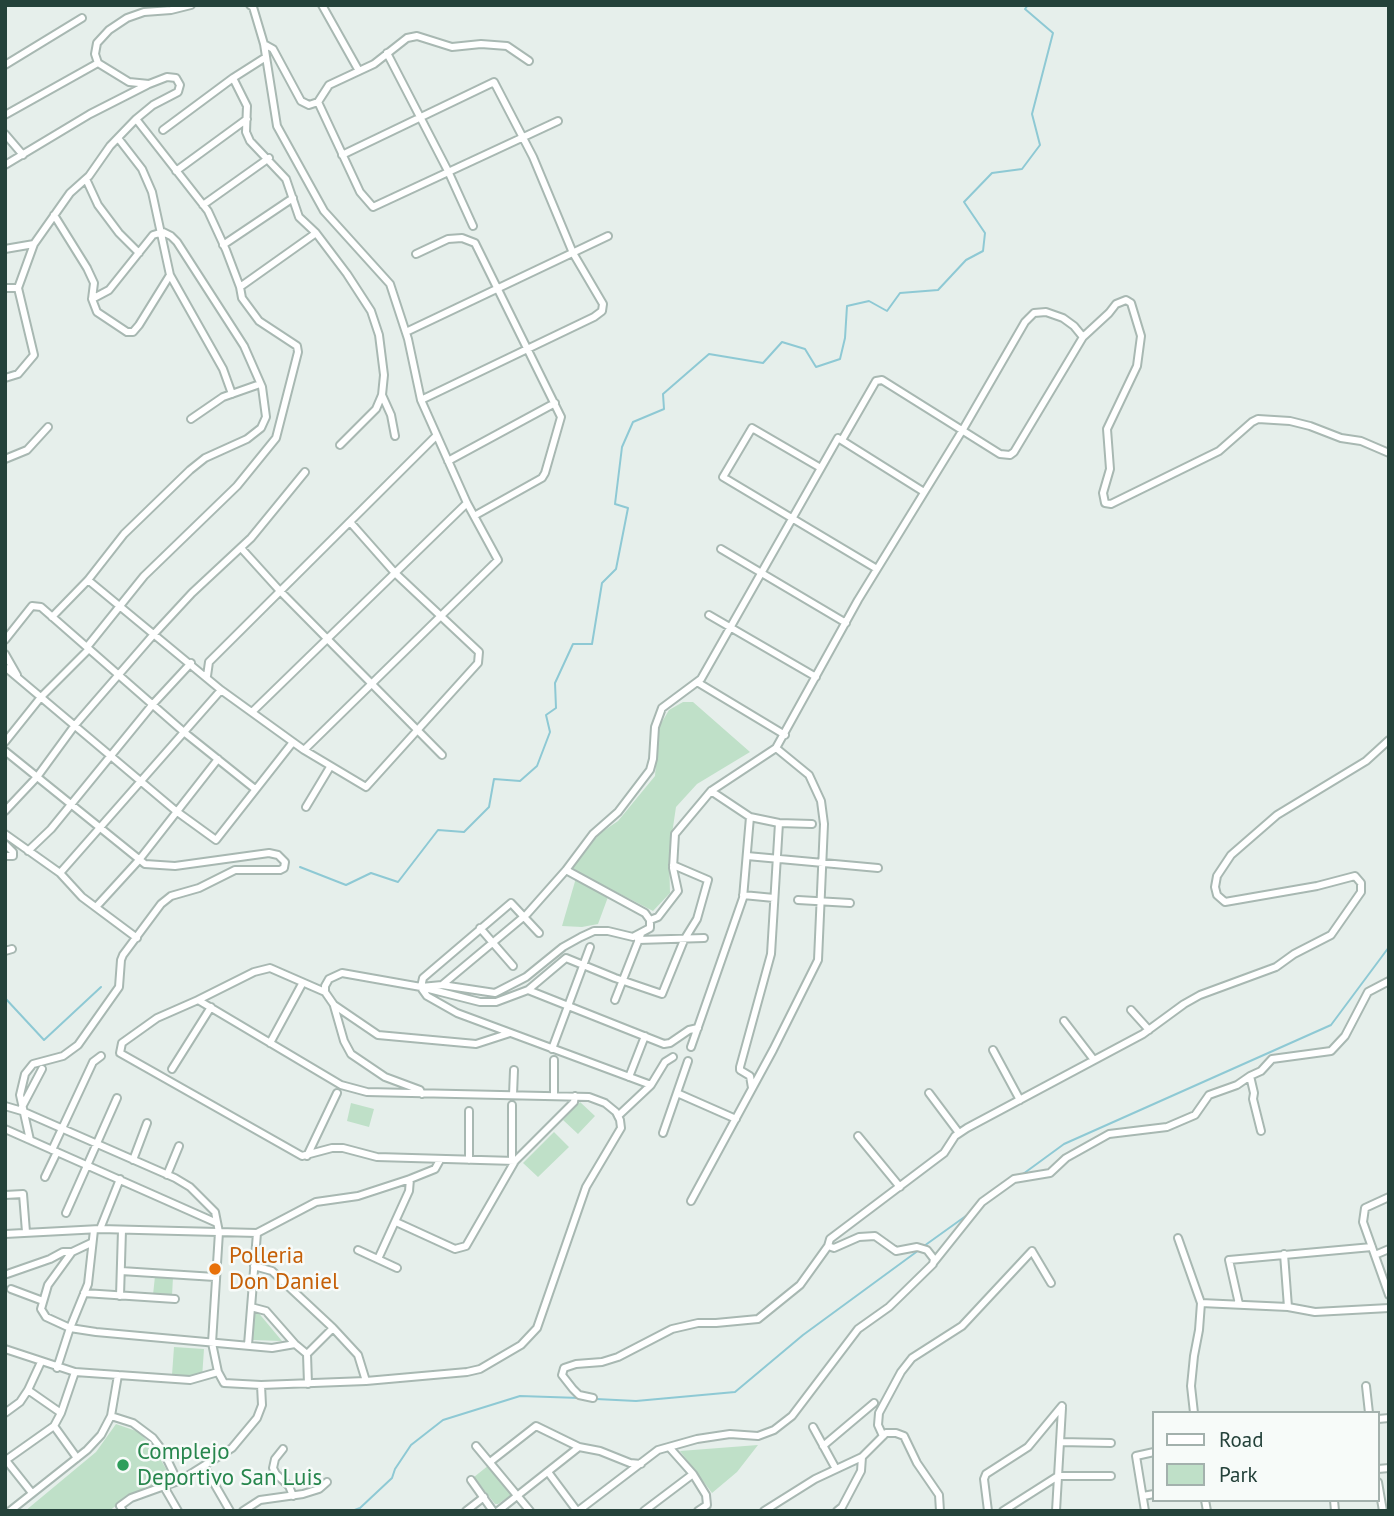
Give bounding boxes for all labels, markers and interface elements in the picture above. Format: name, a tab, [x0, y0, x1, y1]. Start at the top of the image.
place label: Polleria Don Daniel	[229, 1242, 339, 1296]
marker: Polleria Don Daniel	[207, 1261, 223, 1277]
legend	[1152, 1411, 1380, 1502]
text: Road	[1219, 1426, 1263, 1453]
place label: Complejo Deportivo San Luis	[137, 1438, 322, 1492]
marker: Complejo Deportivo San Luis	[115, 1457, 131, 1473]
text: Park	[1219, 1461, 1258, 1488]

